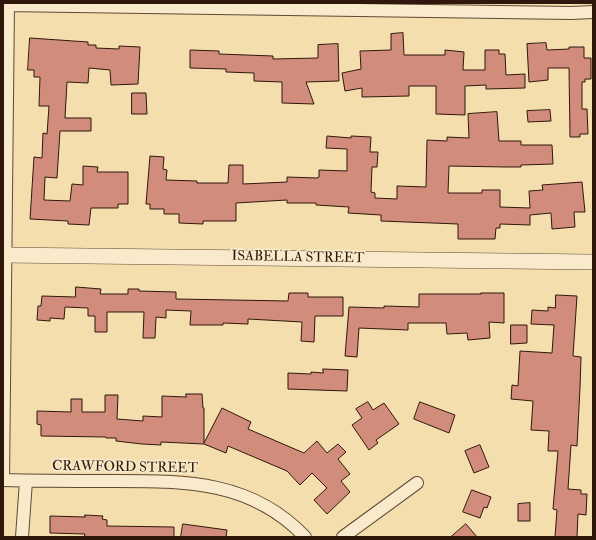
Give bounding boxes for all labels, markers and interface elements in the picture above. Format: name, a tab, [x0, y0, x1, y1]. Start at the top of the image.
street label: ISABELLA STREET	[232, 248, 364, 268]
street label: CRAWFORD STREET	[52, 458, 198, 478]

